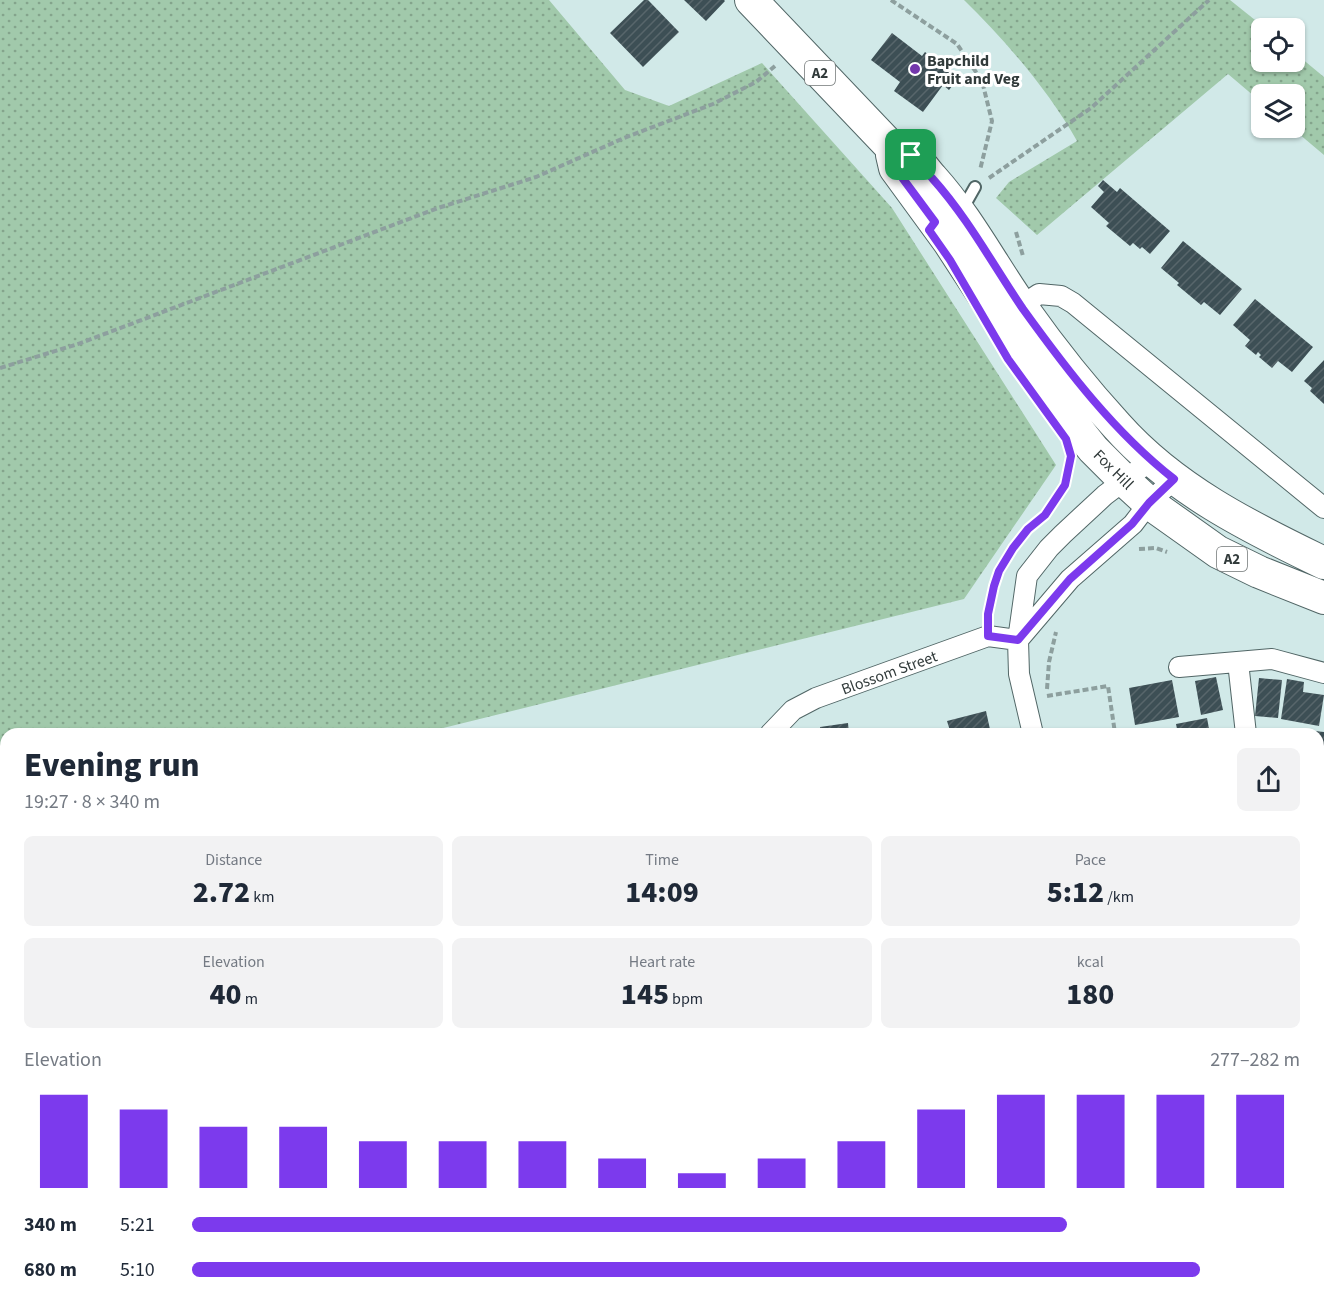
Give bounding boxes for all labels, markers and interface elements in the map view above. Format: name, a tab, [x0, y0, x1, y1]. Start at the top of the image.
map controls	[1251, 18, 1305, 138]
button: locate	[1251, 18, 1305, 72]
place label: Bapchild Fruit and Veg	[927, 50, 1020, 90]
road number: A2	[805, 61, 835, 85]
marker: Bapchild Fruit and Veg	[908, 62, 922, 76]
button: layers	[1251, 84, 1305, 138]
pin	[885, 129, 936, 180]
icon: arrive	[894, 138, 927, 171]
street label: Fox Hill	[1088, 445, 1138, 495]
road number: A2	[1217, 547, 1247, 571]
street label: Blossom Street	[838, 645, 941, 701]
text: Evening run	[24, 742, 200, 789]
button: share	[1237, 748, 1300, 811]
text: 19:27 · 8 × 340 m	[24, 788, 160, 816]
text: Distance	[205, 849, 262, 871]
text: Time	[645, 849, 679, 871]
text: Pace	[1075, 849, 1106, 871]
text: 2.72	[193, 871, 250, 914]
text: 14:09	[625, 871, 699, 914]
text: 5:12	[1047, 871, 1104, 914]
text: km	[250, 886, 275, 908]
text: /km	[1104, 886, 1134, 908]
text: Elevation	[203, 951, 265, 973]
text: Heart rate	[629, 951, 695, 973]
text: kcal	[1077, 951, 1104, 973]
text: 40	[209, 973, 241, 1016]
text: 145	[621, 973, 669, 1016]
text: 180	[1066, 973, 1114, 1016]
text: m	[241, 988, 258, 1010]
text: bpm	[669, 988, 703, 1010]
text: Elevation	[24, 1046, 102, 1074]
text: 277–282 m	[1210, 1046, 1300, 1074]
text: 340 m	[24, 1211, 77, 1239]
text: 5:21	[120, 1211, 155, 1239]
text: 680 m	[24, 1256, 77, 1284]
text: 5:10	[120, 1256, 155, 1284]

